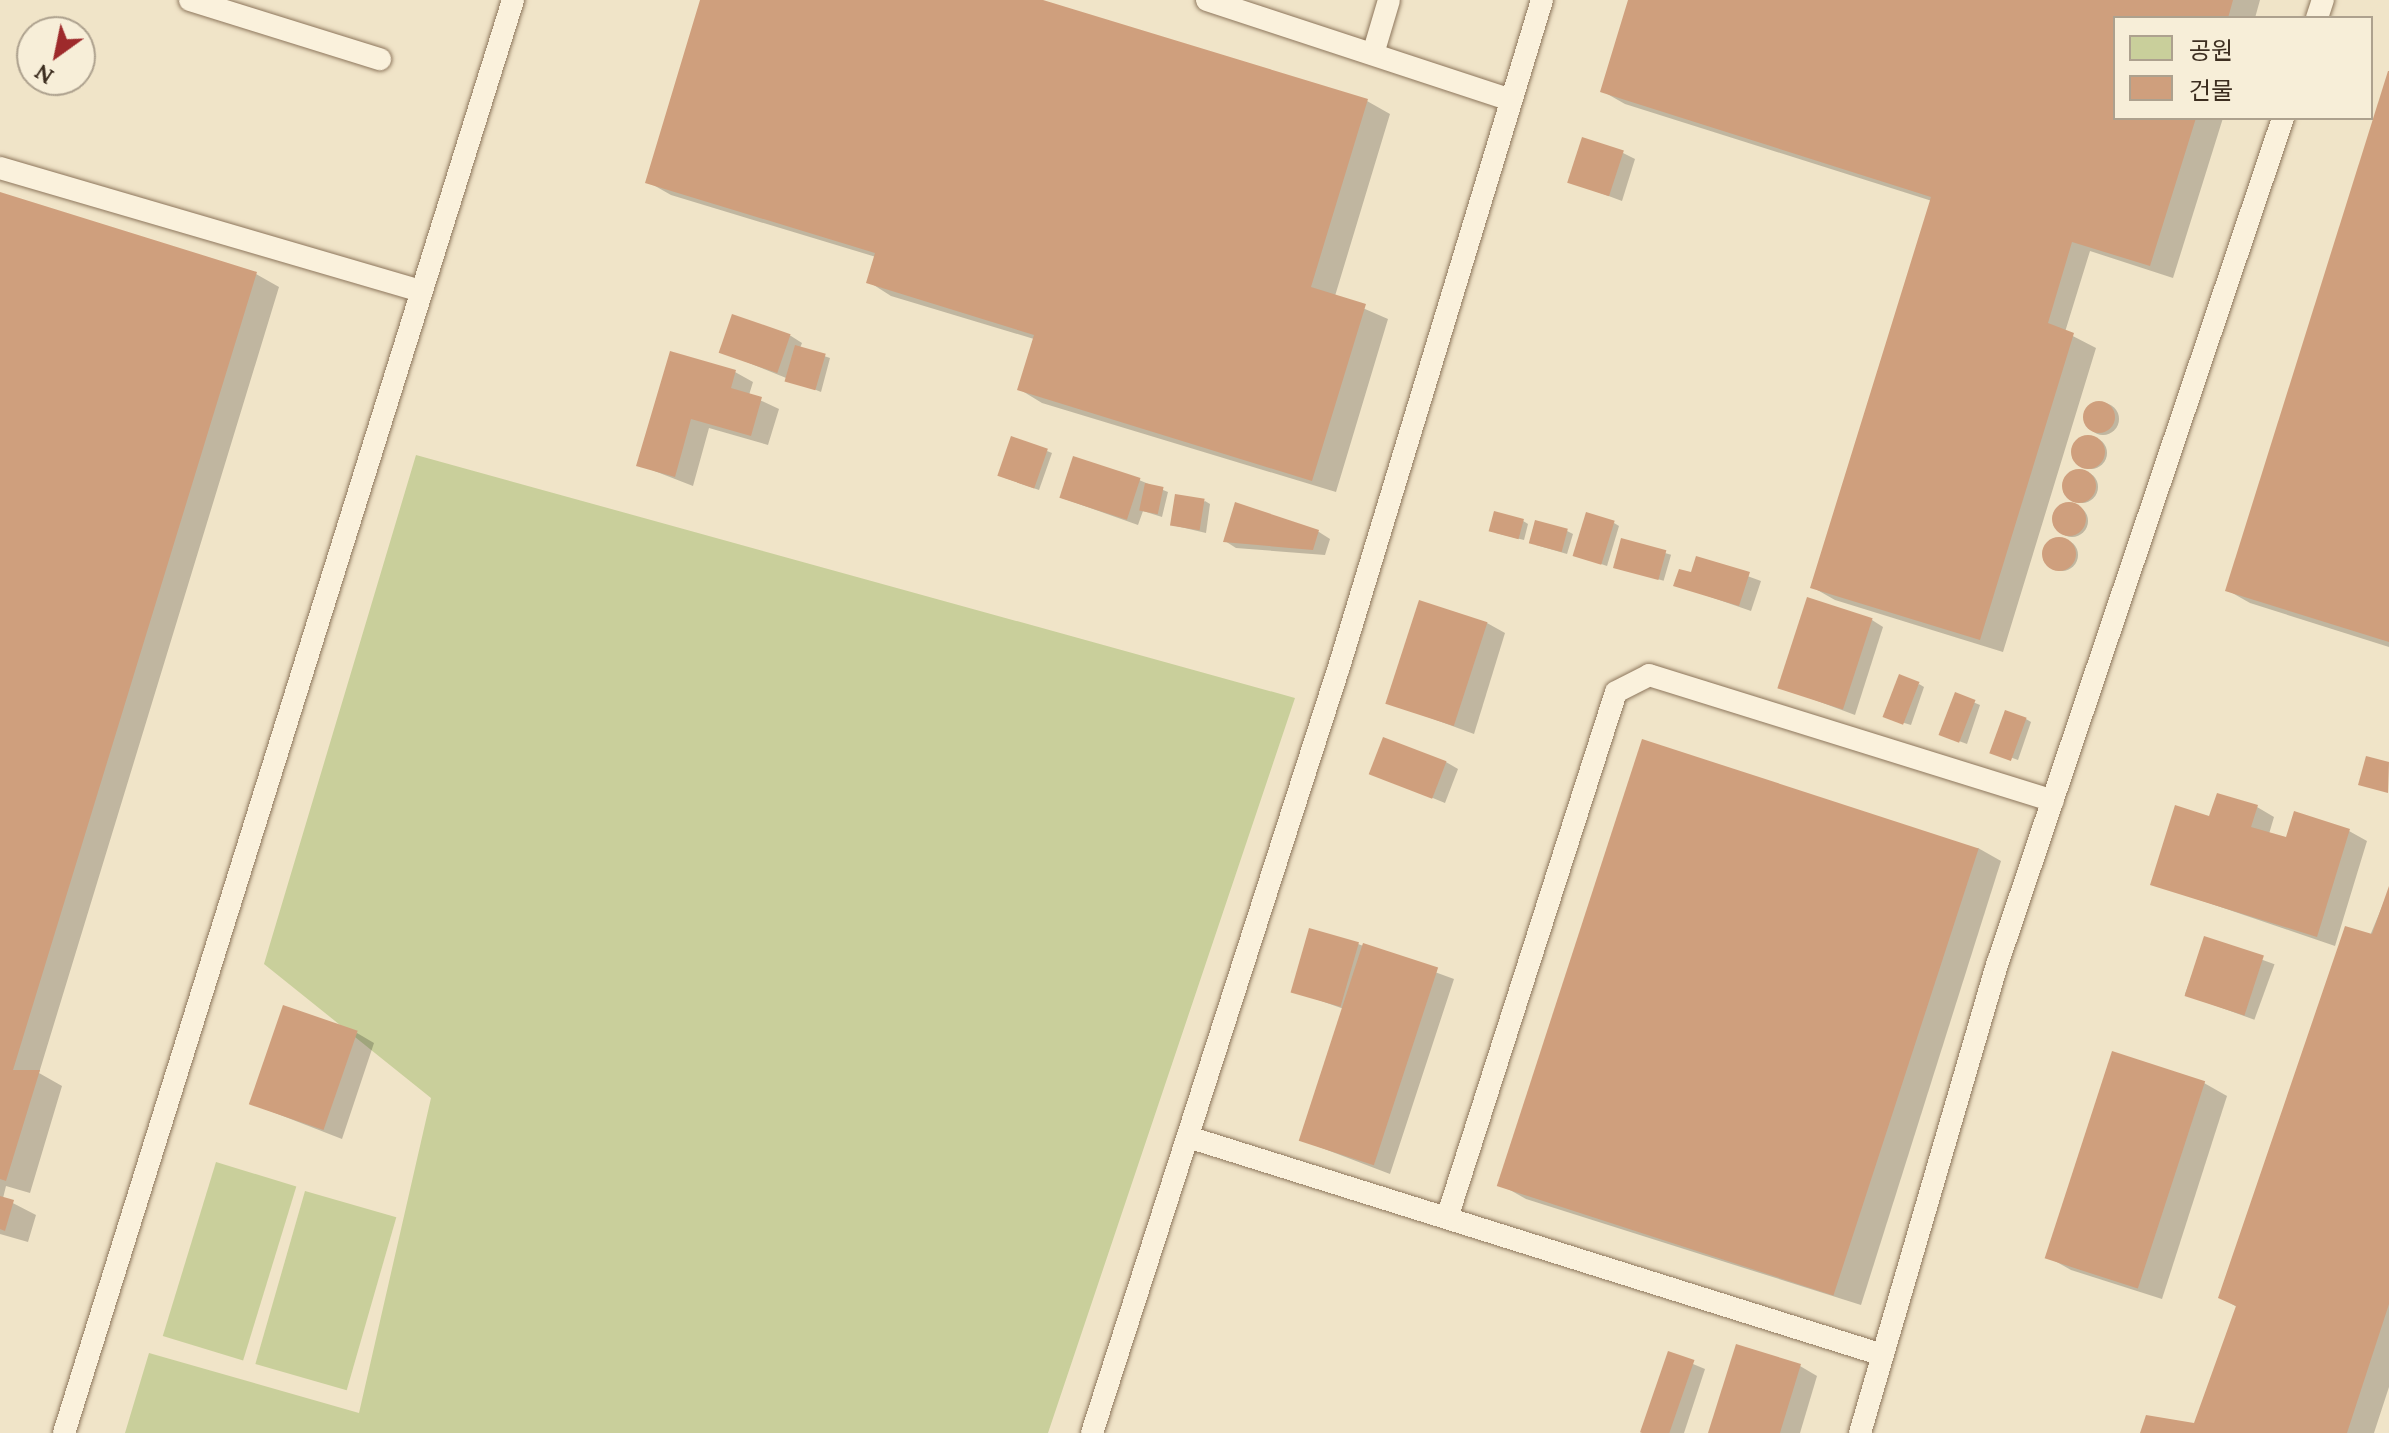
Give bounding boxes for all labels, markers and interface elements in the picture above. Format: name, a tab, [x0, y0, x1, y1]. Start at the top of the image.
north arrow	[16, 16, 96, 96]
legend	[2113, 16, 2373, 120]
text: 공원	[2189, 35, 2233, 66]
text: N	[29, 58, 59, 91]
text: 건물	[2189, 75, 2233, 106]

